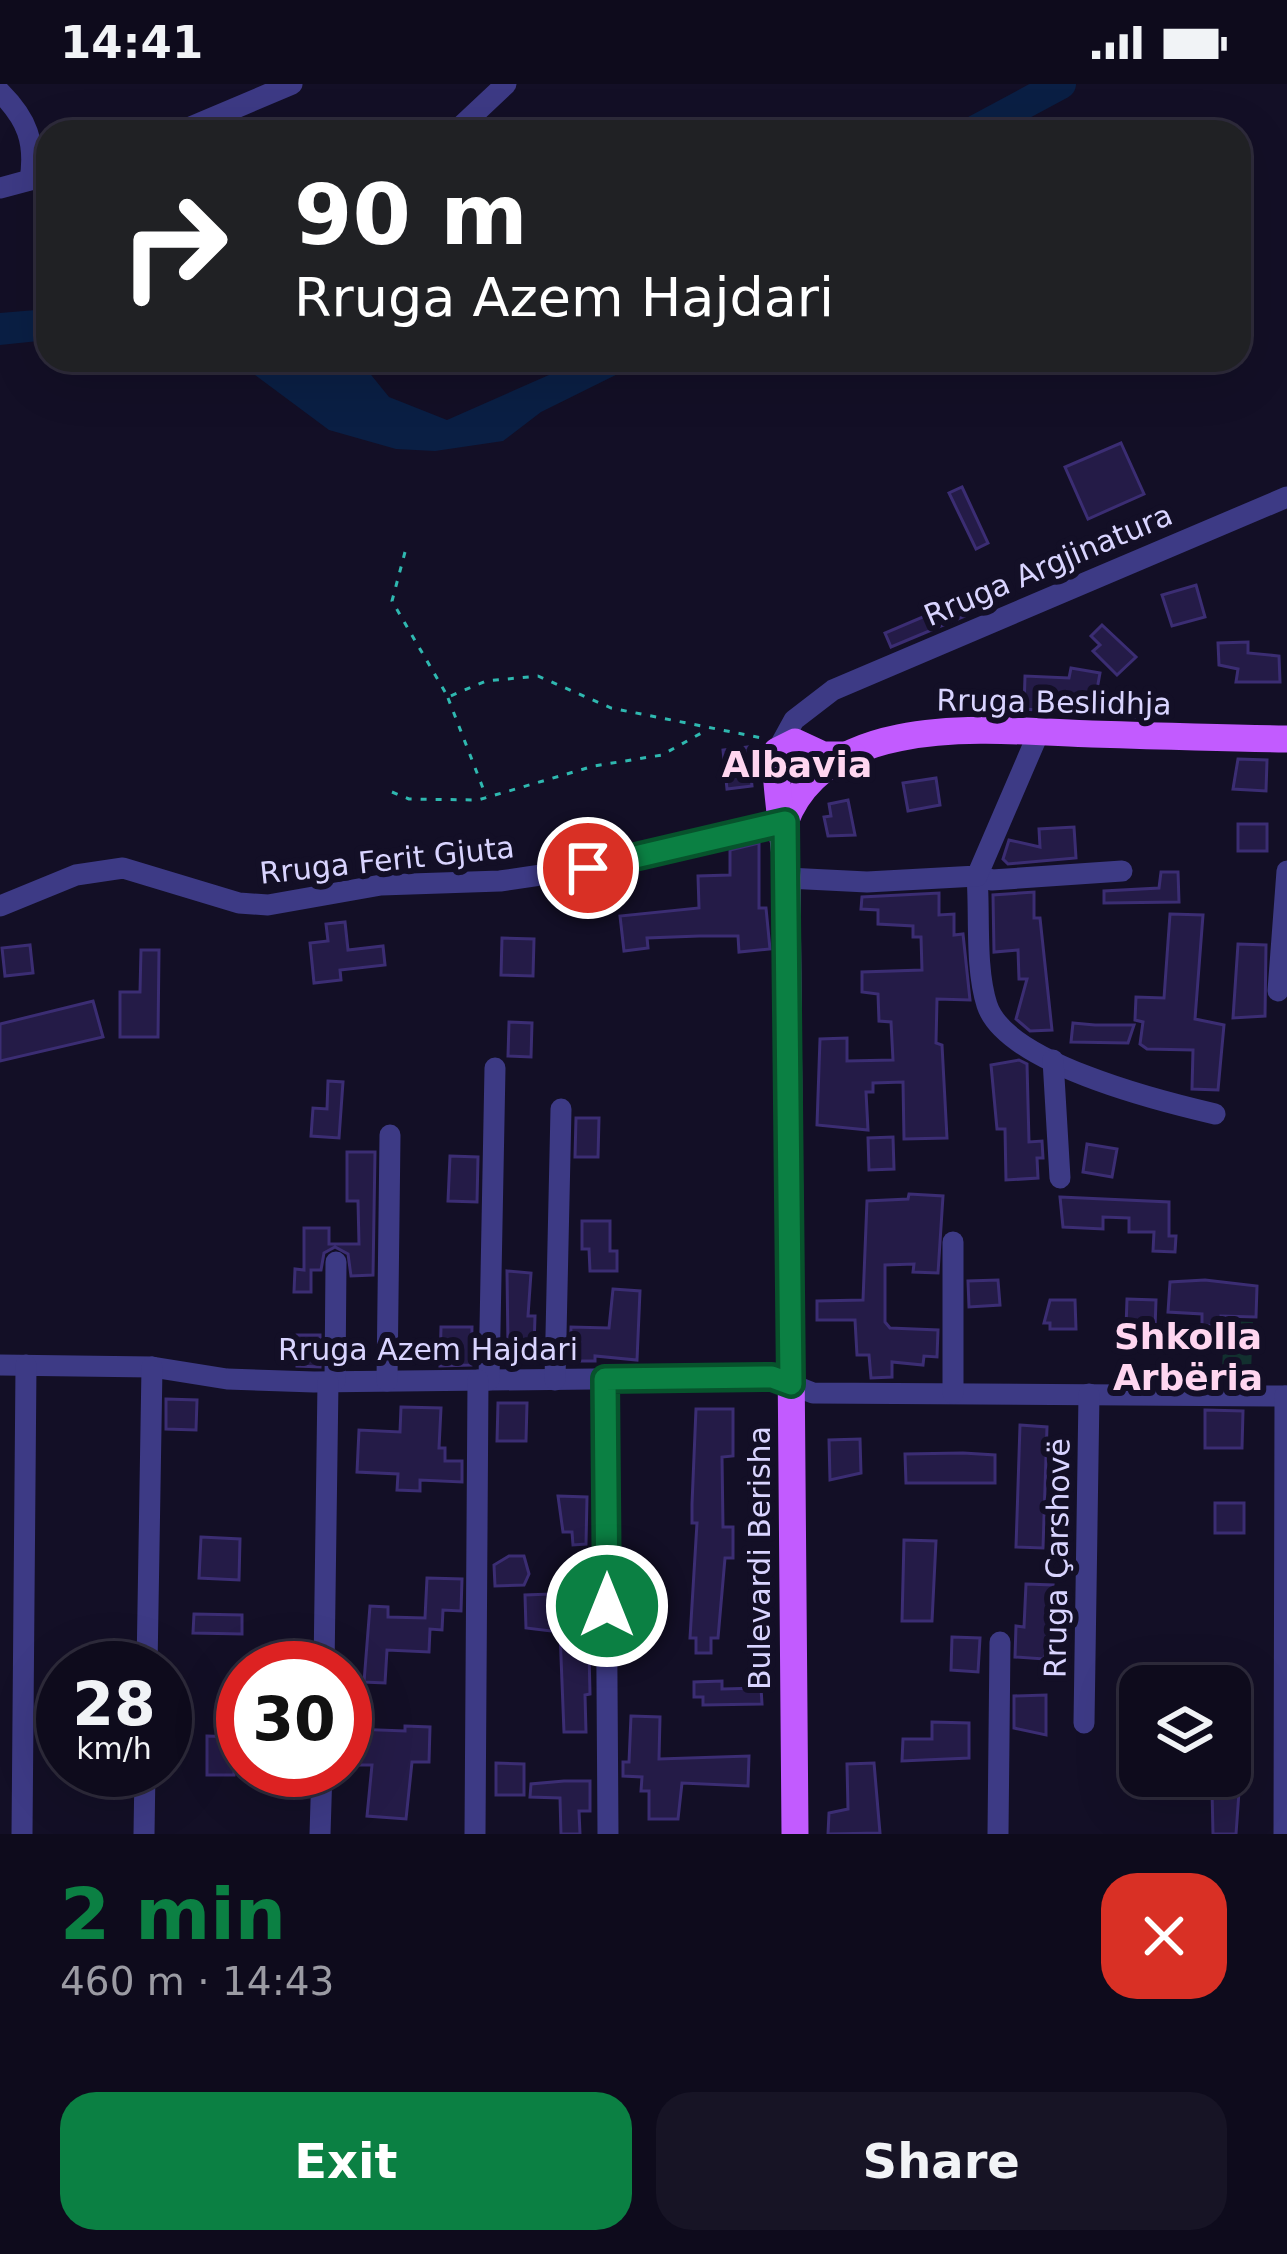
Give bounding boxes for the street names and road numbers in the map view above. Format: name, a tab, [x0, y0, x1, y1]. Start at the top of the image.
street label: Rruga Argjinatura	[919, 497, 1177, 633]
street label: Rruga Beslidhja	[936, 682, 1172, 722]
street label: Rruga Ferit Gjuta	[258, 829, 516, 891]
street label: Rruga Azem Hajdari	[278, 1332, 578, 1367]
street label: Bulevardi Berisha	[742, 1426, 777, 1690]
street label: Rruga Çarshovë	[1037, 1438, 1077, 1678]

